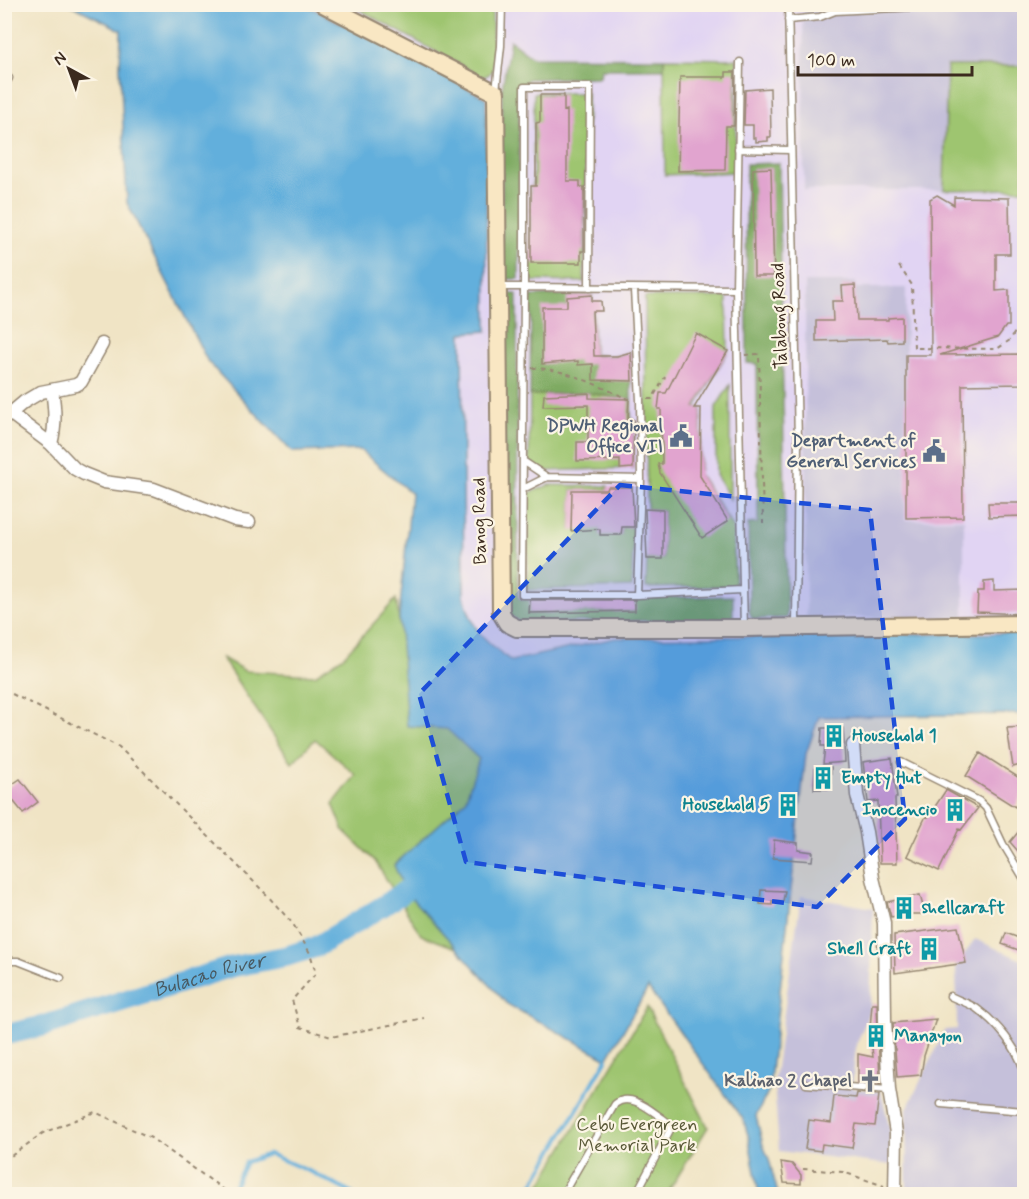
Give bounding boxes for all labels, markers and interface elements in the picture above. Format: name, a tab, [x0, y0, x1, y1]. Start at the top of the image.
north arrow	[39, 39, 99, 99]
scale bar	[798, 39, 972, 77]
text: N	[49, 47, 71, 70]
text: 100 m	[807, 49, 855, 73]
street label: Talabong Road	[766, 262, 796, 370]
place label: DPWH Regional Office VII	[546, 414, 664, 459]
public building icon: DPWH Regional Office VII	[668, 423, 694, 449]
place label: Department of General Services	[786, 429, 916, 474]
public building icon: Department of General Services	[921, 438, 947, 464]
street label: Banog Road	[467, 477, 494, 565]
building icon: Household 1	[821, 723, 847, 749]
place label: Household 1	[852, 724, 937, 748]
building icon: Empty Hut	[810, 765, 836, 791]
place label: Empty Hut	[841, 766, 923, 790]
building icon: Household 5	[775, 792, 801, 818]
place label: Household 5	[682, 793, 770, 817]
building icon: Inocencio	[942, 797, 968, 823]
place label: Inocencio	[862, 798, 937, 822]
building icon: shellcaraft	[891, 895, 917, 921]
place label: shellcaraft	[921, 896, 1005, 920]
building icon: Shell Craft	[916, 936, 942, 962]
place label: Shell Craft	[827, 937, 911, 961]
water label: Bulacao River	[150, 947, 270, 1004]
building icon: Manayon	[863, 1023, 889, 1049]
place label: Manayon	[894, 1024, 962, 1048]
church icon: Kalinao 2 Chapel	[857, 1068, 883, 1094]
place label: Kalinao 2 Chapel	[724, 1069, 852, 1093]
park label: Cebu Evergreen Memorial Park	[576, 1113, 698, 1158]

